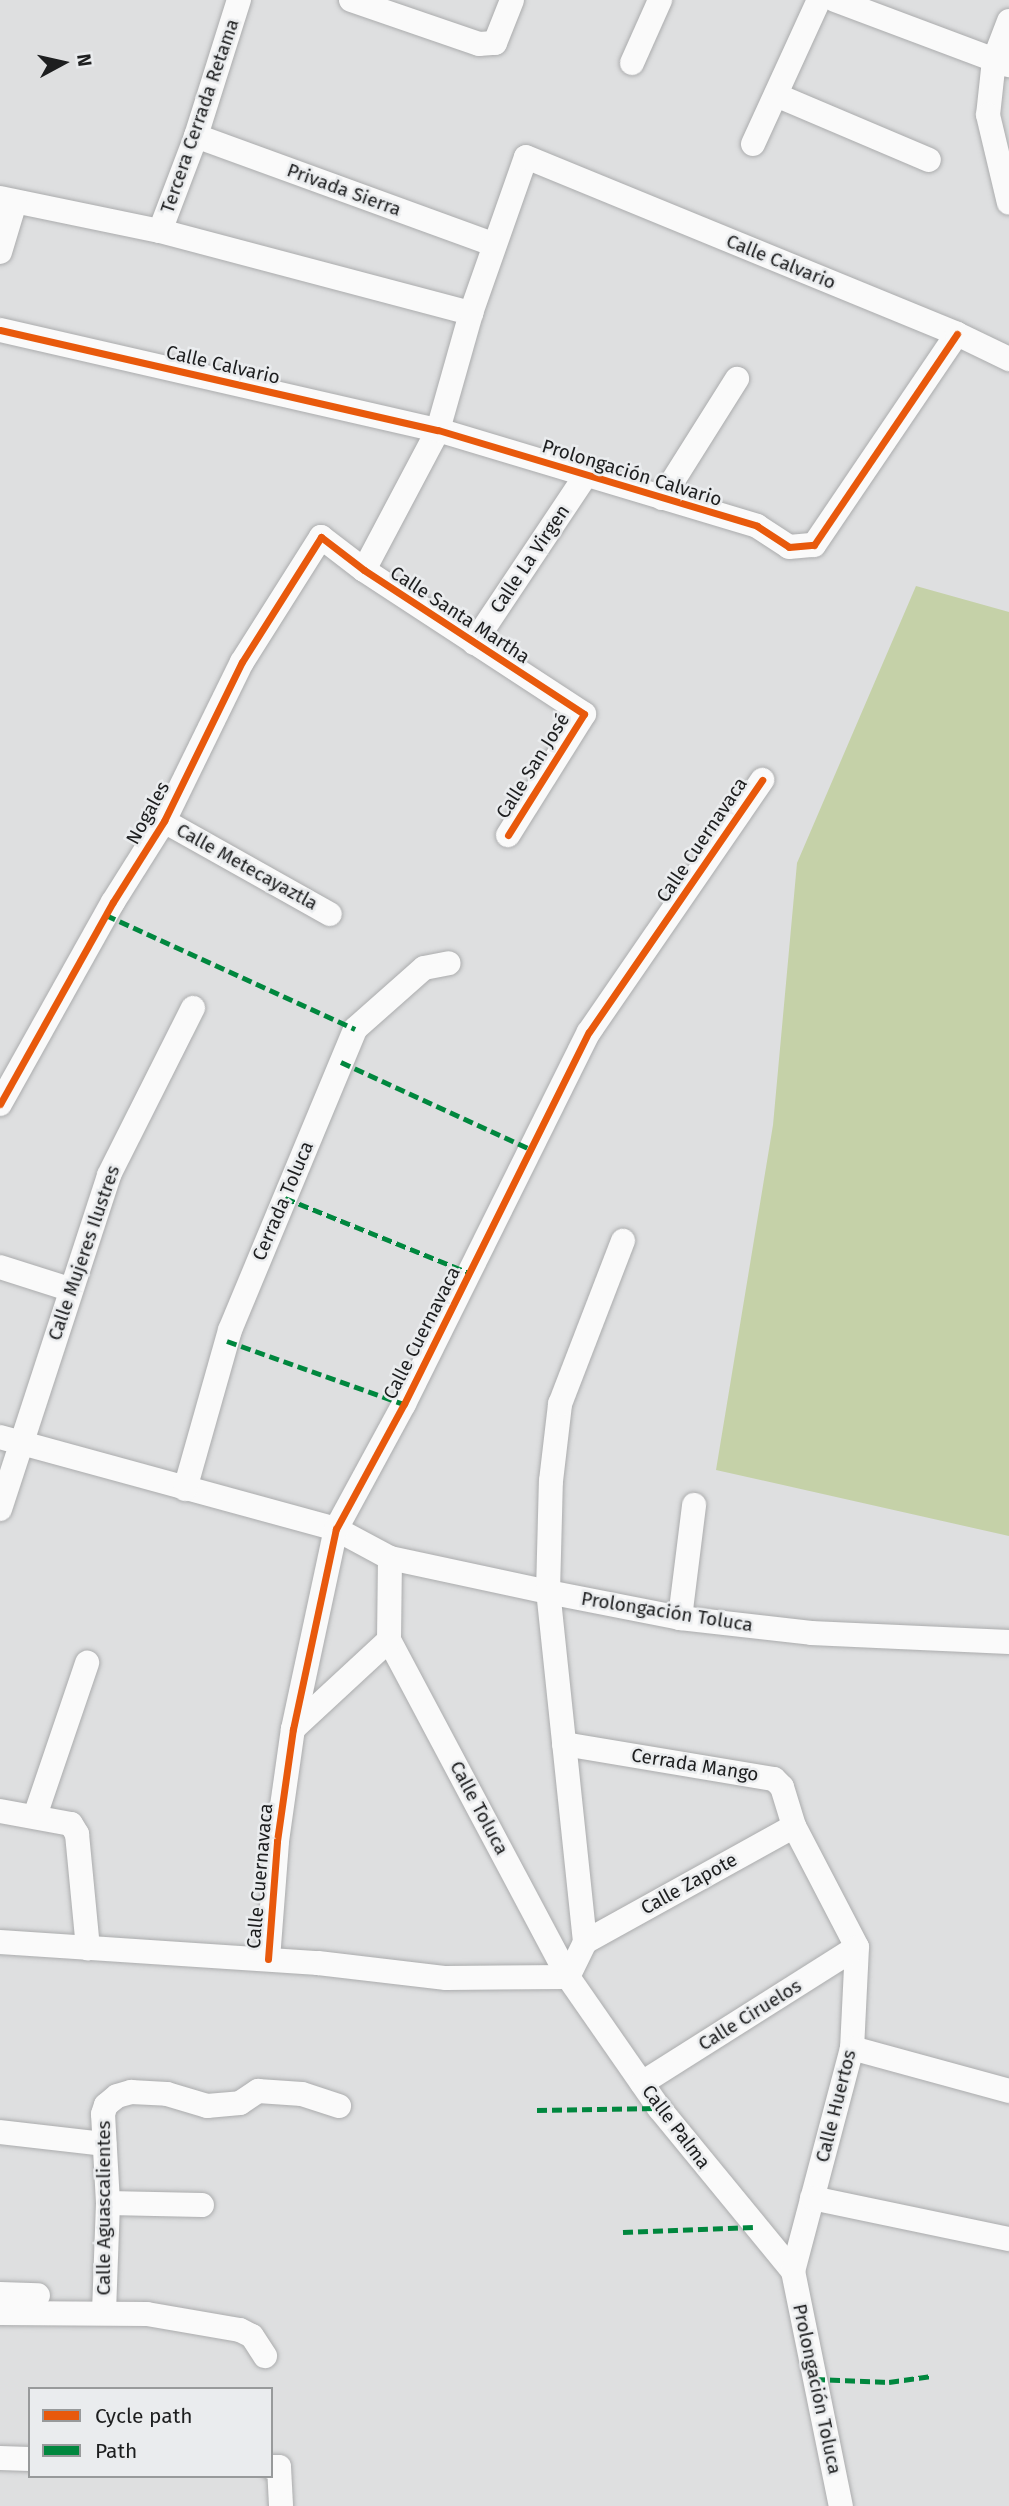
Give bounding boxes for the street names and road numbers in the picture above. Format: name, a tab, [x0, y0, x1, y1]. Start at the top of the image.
street label: Tercera Cerrada Retama	[156, 16, 244, 216]
street label: Privada Sierra	[284, 159, 404, 221]
street label: Calle Calvario	[723, 230, 839, 294]
street label: Calle Calvario	[164, 341, 282, 389]
street label: Prolongación Calvario	[539, 435, 725, 511]
street label: Calle La Virgen	[485, 501, 575, 617]
street label: Calle Santa Martha	[386, 561, 534, 669]
street label: Calle San José	[492, 709, 574, 823]
street label: Calle Cuernavaca	[652, 773, 752, 907]
street label: Nogales	[121, 778, 175, 848]
street label: Calle Metecayaztla	[172, 819, 322, 915]
street label: Cerrada Toluca	[248, 1138, 318, 1264]
street label: Calle Mujeres Ilustres	[43, 1163, 125, 1343]
street label: Calle Cuernavaca	[379, 1263, 465, 1403]
street label: Prolongación Toluca	[580, 1587, 754, 1637]
street label: Cerrada Mango	[630, 1744, 760, 1786]
street label: Calle Toluca	[445, 1757, 513, 1859]
street label: Calle Cuernavaca	[242, 1802, 278, 1950]
street label: Calle Zapote	[637, 1848, 741, 1920]
street label: Calle Ciruelos	[694, 1974, 806, 2056]
street label: Calle Huertos	[811, 2047, 861, 2165]
street label: Calle Palma	[637, 2080, 715, 2174]
street label: Calle Aguascalientes	[93, 2121, 115, 2295]
street label: Prolongación Toluca	[788, 2302, 846, 2476]

